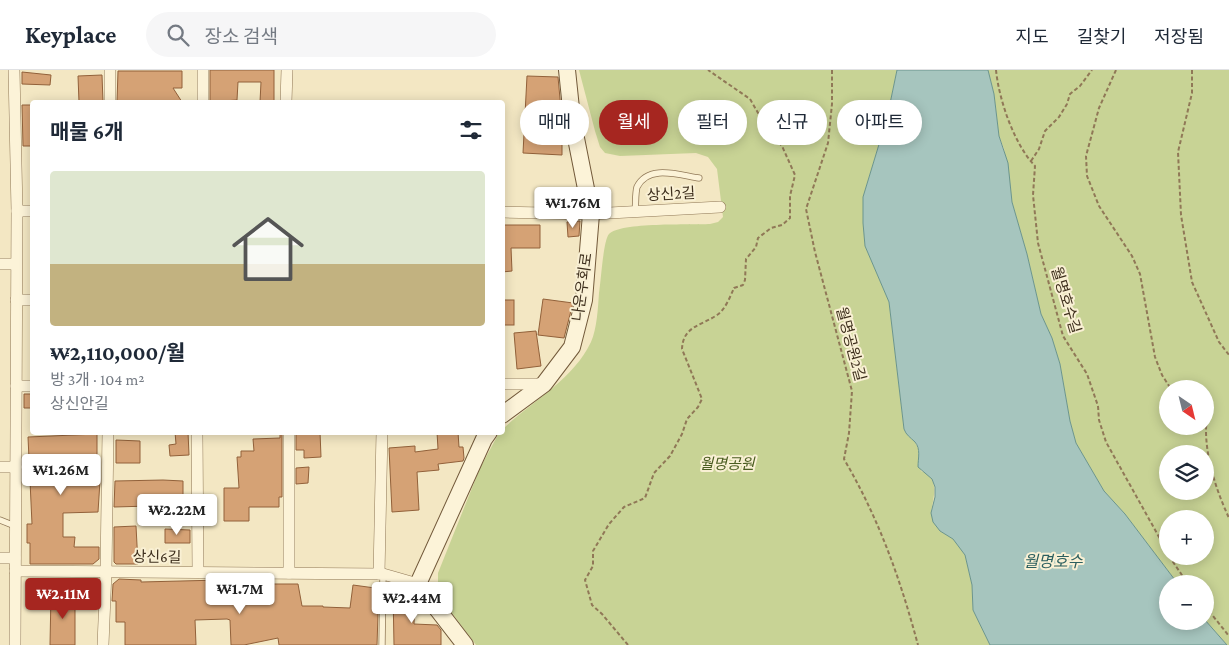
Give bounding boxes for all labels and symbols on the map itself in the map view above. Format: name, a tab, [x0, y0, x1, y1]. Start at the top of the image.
street label: 상신2길	[646, 185, 696, 203]
pin: ₩1.76M	[532, 186, 614, 229]
street label: 나운우회로	[569, 252, 595, 322]
street label: 월명호수길	[1048, 265, 1084, 335]
street label: 월명공원2길	[833, 305, 869, 383]
north arrow	[1159, 380, 1214, 435]
pin: ₩1.26M	[20, 454, 102, 496]
park label: 월명공원	[699, 456, 756, 472]
pin: ₩2.22M	[136, 494, 218, 536]
street label: 상신6길	[132, 549, 182, 565]
water label: 월명호수	[1024, 553, 1084, 570]
pin: ₩1.7M	[205, 572, 275, 615]
pin: ₩2.11M	[22, 578, 104, 620]
pin: ₩2.44M	[371, 582, 453, 624]

